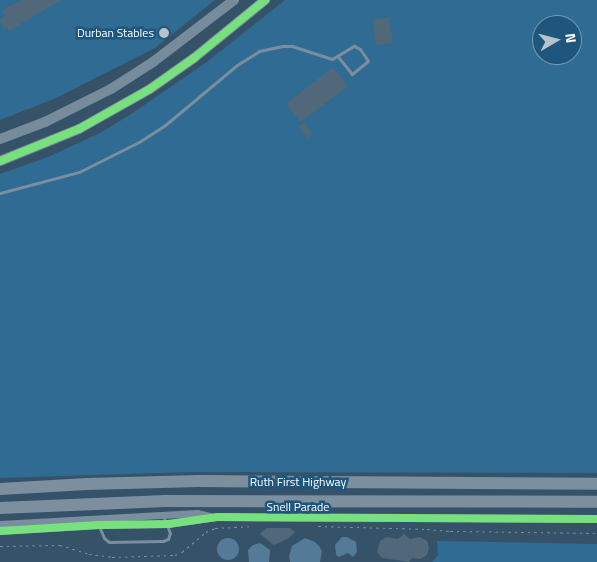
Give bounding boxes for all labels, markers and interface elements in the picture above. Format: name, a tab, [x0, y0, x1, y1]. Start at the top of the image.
north arrow	[532, 15, 582, 65]
place label: Durban Stables	[77, 26, 154, 40]
marker: Durban Stables	[158, 27, 170, 39]
text: N	[560, 32, 582, 44]
street label: Ruth First Highway	[250, 475, 346, 489]
street label: Snell Parade	[267, 500, 329, 514]

